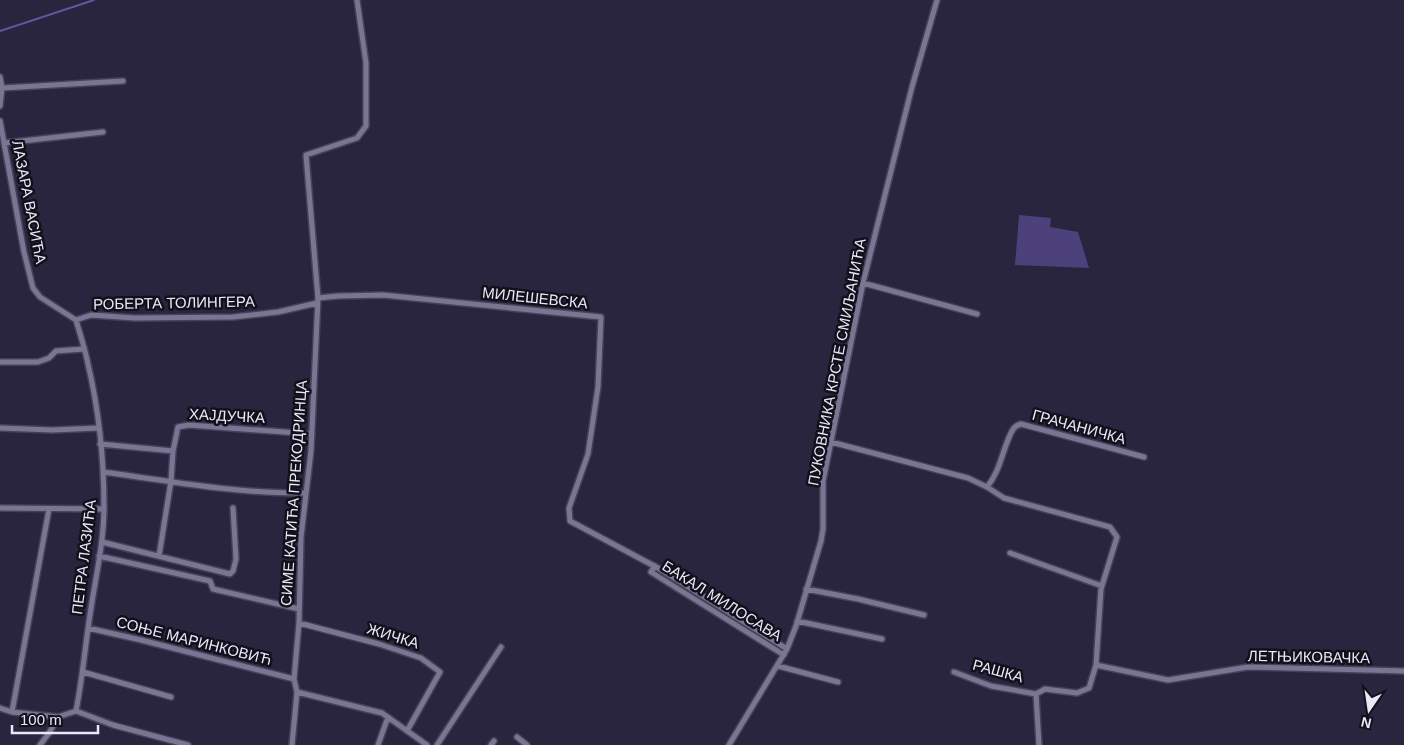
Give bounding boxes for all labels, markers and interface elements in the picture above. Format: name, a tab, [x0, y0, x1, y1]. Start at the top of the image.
street label: ЛАЗАРА ВАСИЋА	[9, 139, 50, 265]
street label: ПУКОВНИКА КРСТЕ СМИЉАНИЋА	[804, 237, 869, 487]
street label: МИЛЕШЕВСКА	[481, 284, 589, 311]
street label: РОБЕРТА ТОЛИНГЕРА	[93, 293, 255, 312]
street label: СИМЕ КАТИЋА ПРЕКОДРИНЦА	[277, 379, 310, 606]
street label: ХАЈДУЧКА	[189, 405, 265, 426]
street label: ГРАЧАНИЧКА	[1030, 406, 1128, 447]
street label: ПЕТРА ЛАЗИЋА	[68, 499, 99, 615]
street label: БАКАЛ МИЛОСАВА	[659, 557, 785, 644]
street label: СОЊЕ МАРИНКОВИЋ	[115, 613, 274, 668]
street label: ЖИЧКА	[365, 620, 421, 651]
street label: ЛЕТЊИКОВАЧКА	[1248, 647, 1370, 666]
street label: РАШКА	[971, 656, 1025, 685]
north arrow	[1344, 685, 1394, 735]
scale bar	[12, 702, 99, 734]
text: 100 m	[20, 711, 62, 728]
text: N	[1359, 714, 1373, 732]

